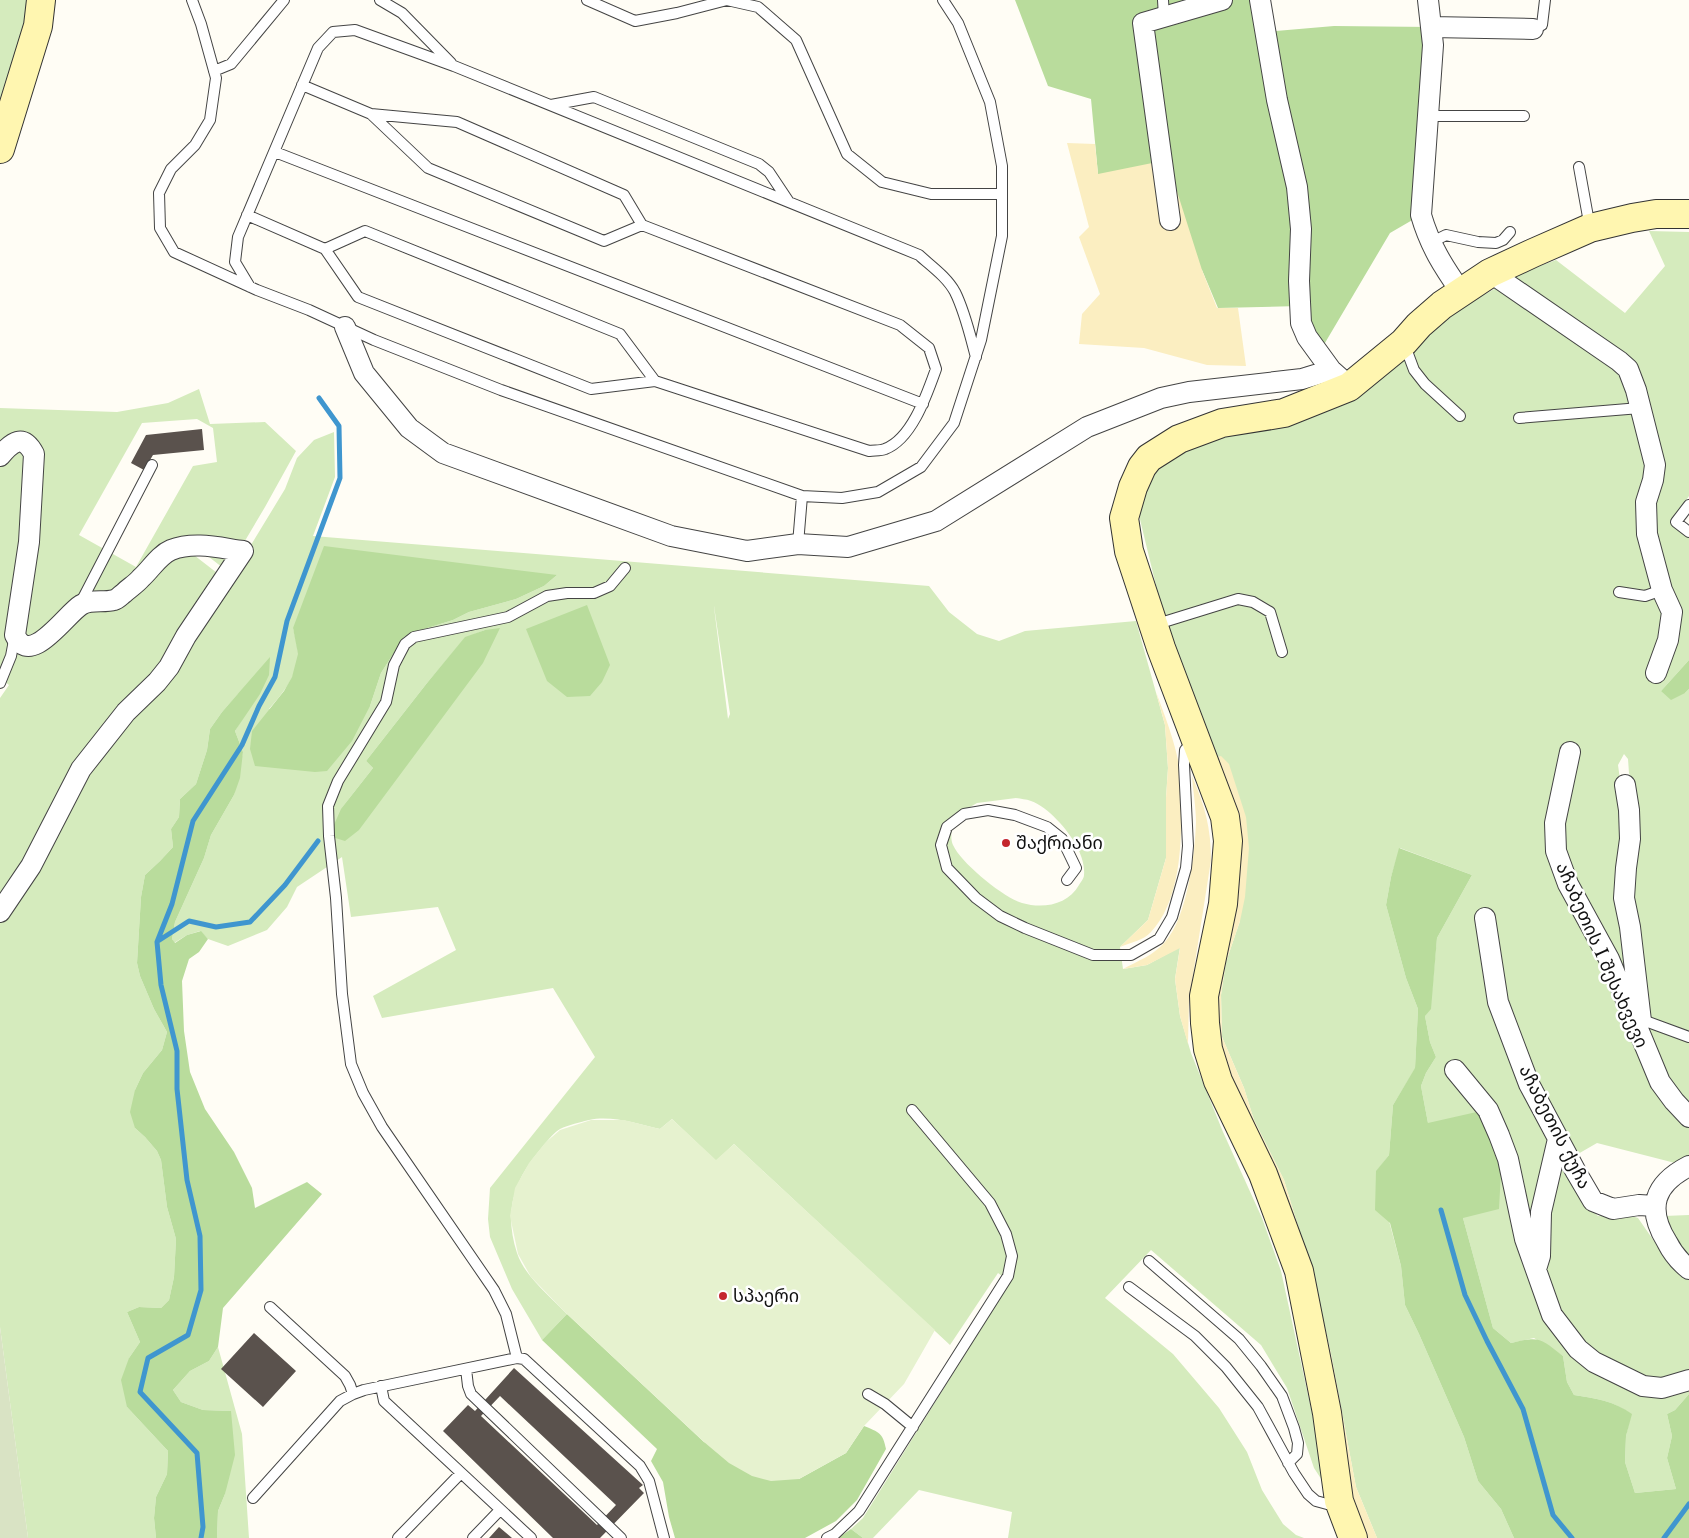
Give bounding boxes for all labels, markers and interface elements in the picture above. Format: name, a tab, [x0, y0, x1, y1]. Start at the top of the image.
place label: შაქრიანი	[1016, 832, 1103, 854]
marker: შაქრიანი	[1000, 837, 1012, 849]
street label: აჩაბეთის I შესახვევი	[1551, 859, 1653, 1051]
street label: აჩაბეთის ქუჩა	[1514, 1061, 1596, 1193]
place label: სპაერი	[733, 1285, 799, 1307]
marker: სპაერი	[717, 1290, 729, 1302]

